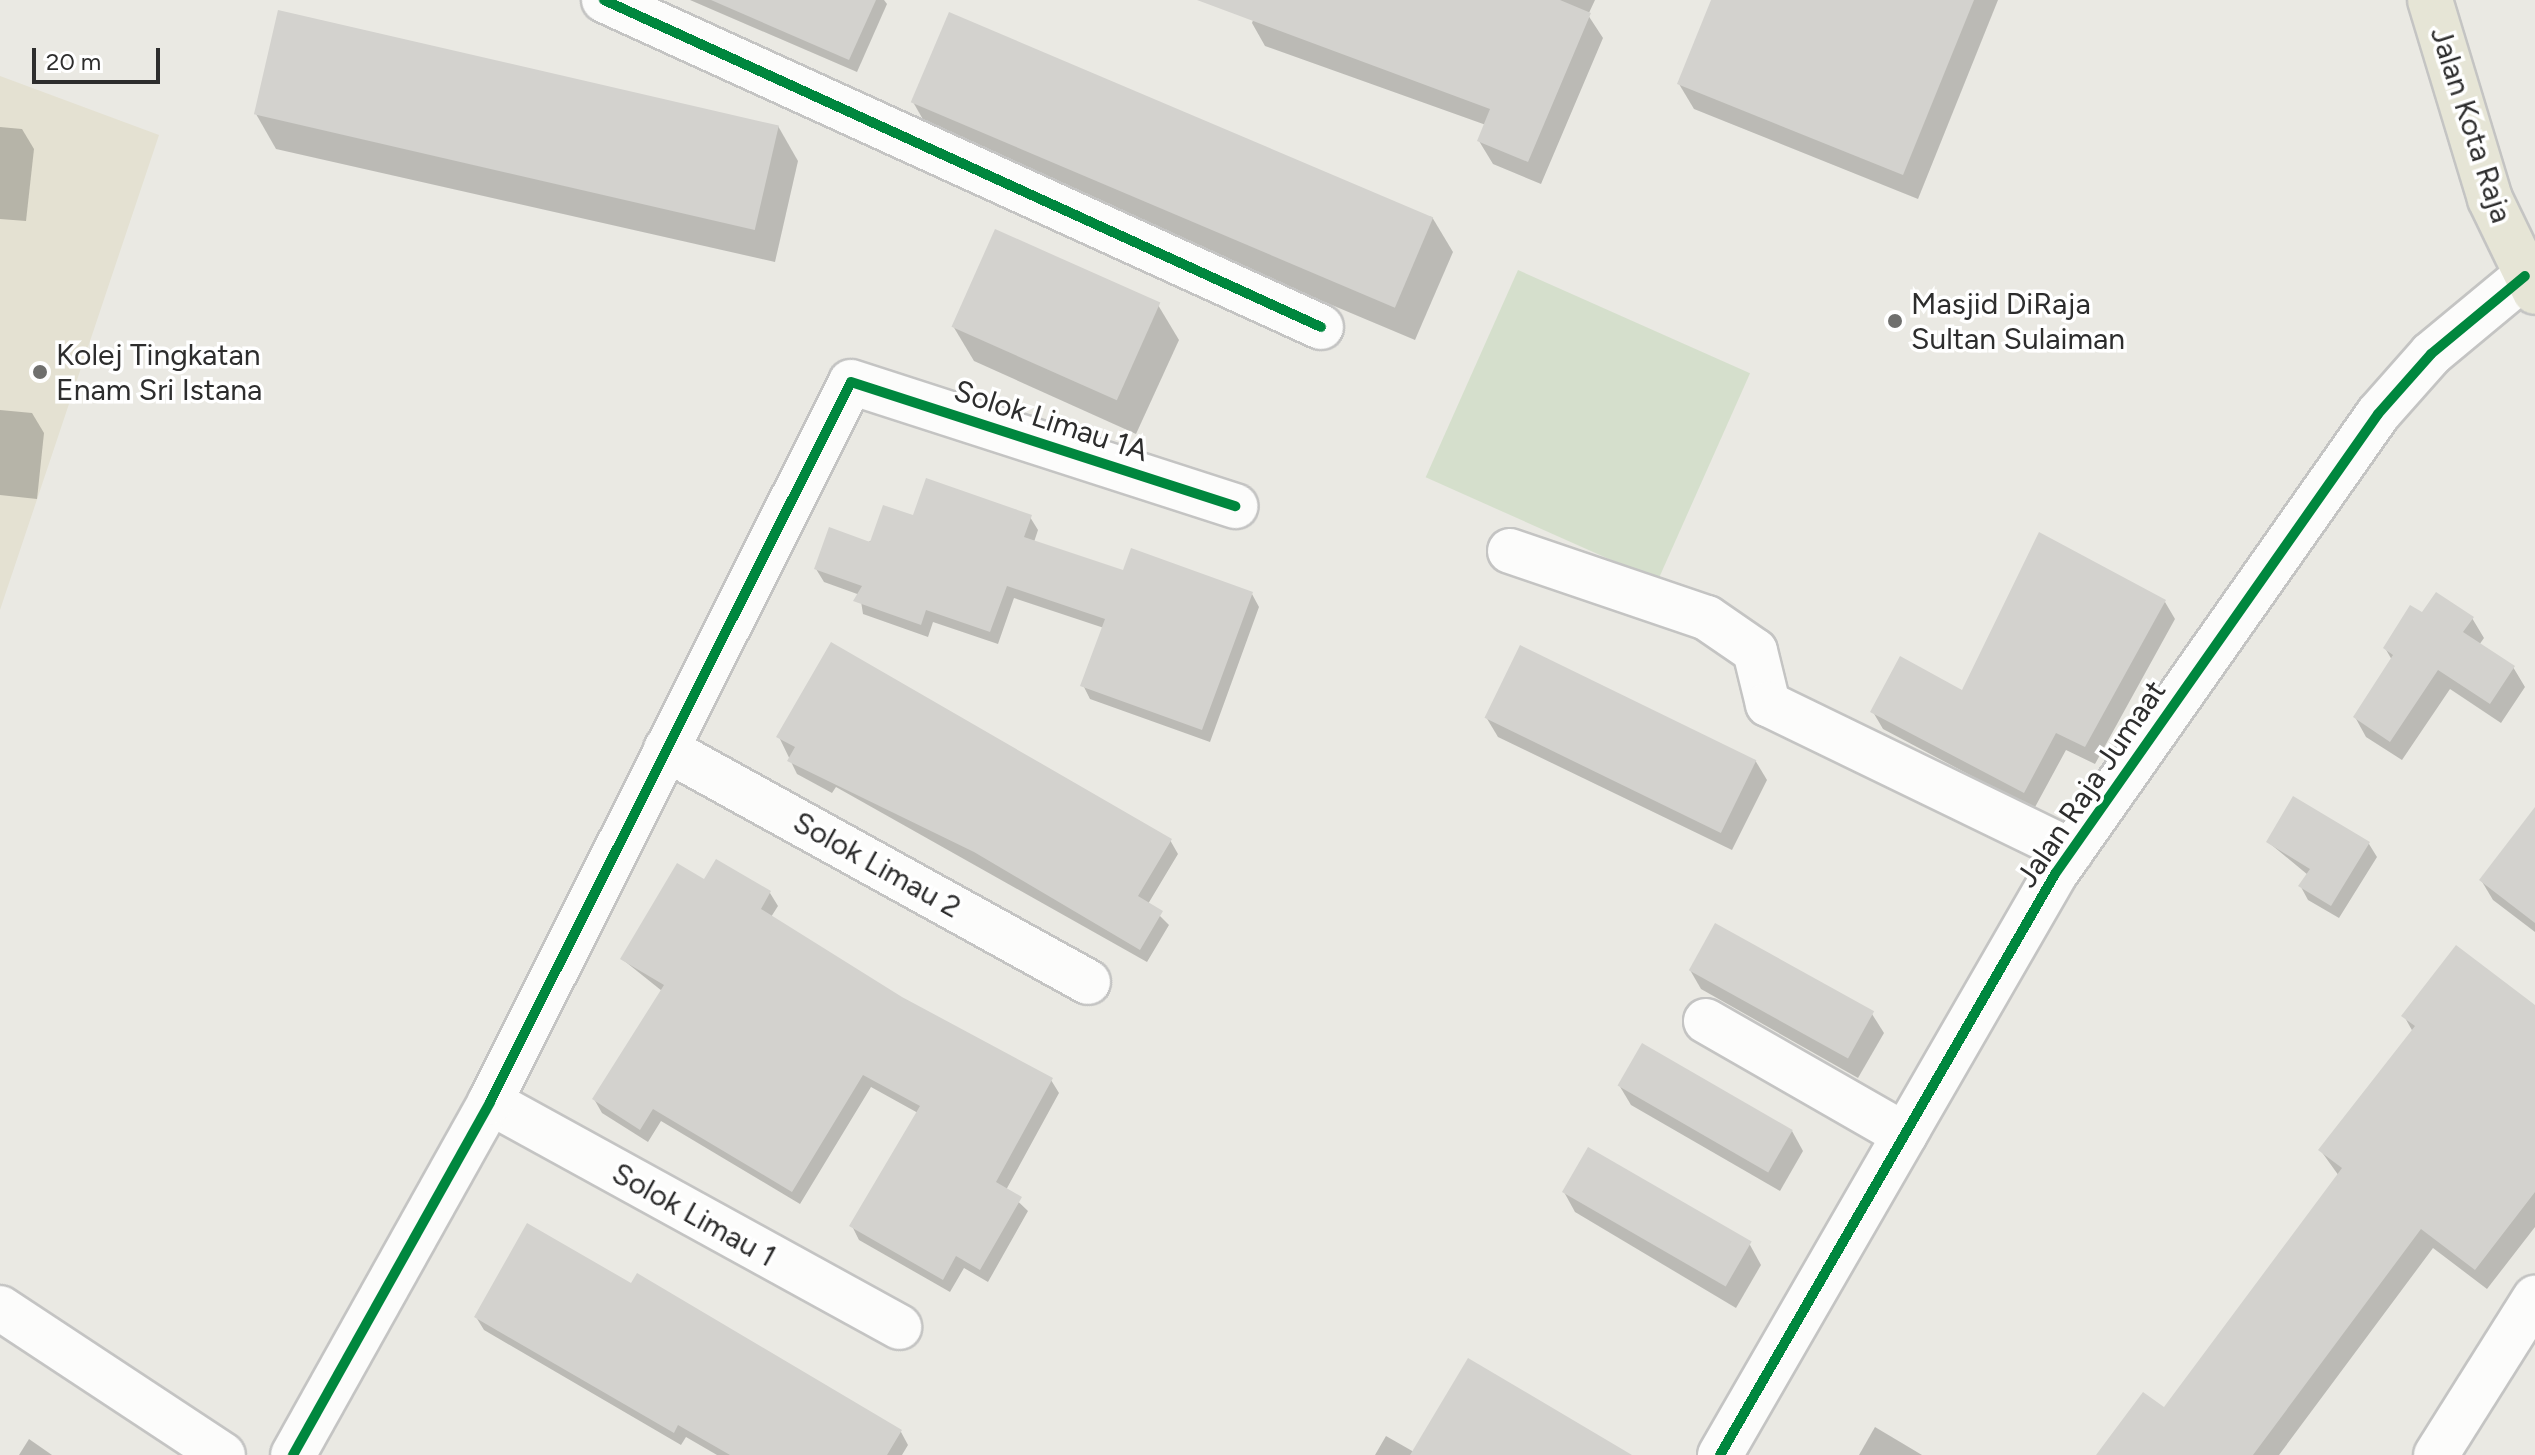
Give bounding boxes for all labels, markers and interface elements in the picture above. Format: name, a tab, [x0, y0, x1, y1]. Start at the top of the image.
street label: Jalan Kota Raja	[2422, 23, 2520, 227]
scale bar	[36, 32, 164, 82]
text: 20 m	[46, 47, 101, 76]
place label: Masjid DiRaja Sultan Sulaiman	[1911, 286, 2125, 356]
marker: Masjid DiRaja Sultan Sulaiman	[1886, 312, 1904, 330]
place label: Kolej Tingkatan Enam Sri Istana	[56, 337, 262, 408]
marker: Kolej Tingkatan Enam Sri Istana	[31, 363, 49, 381]
street label: Solok Limau 1A	[949, 373, 1153, 469]
street label: Jalan Raja Jumaat	[2009, 674, 2173, 894]
street label: Solok Limau 2	[787, 804, 967, 926]
street label: Solok Limau 1	[606, 1155, 782, 1275]

